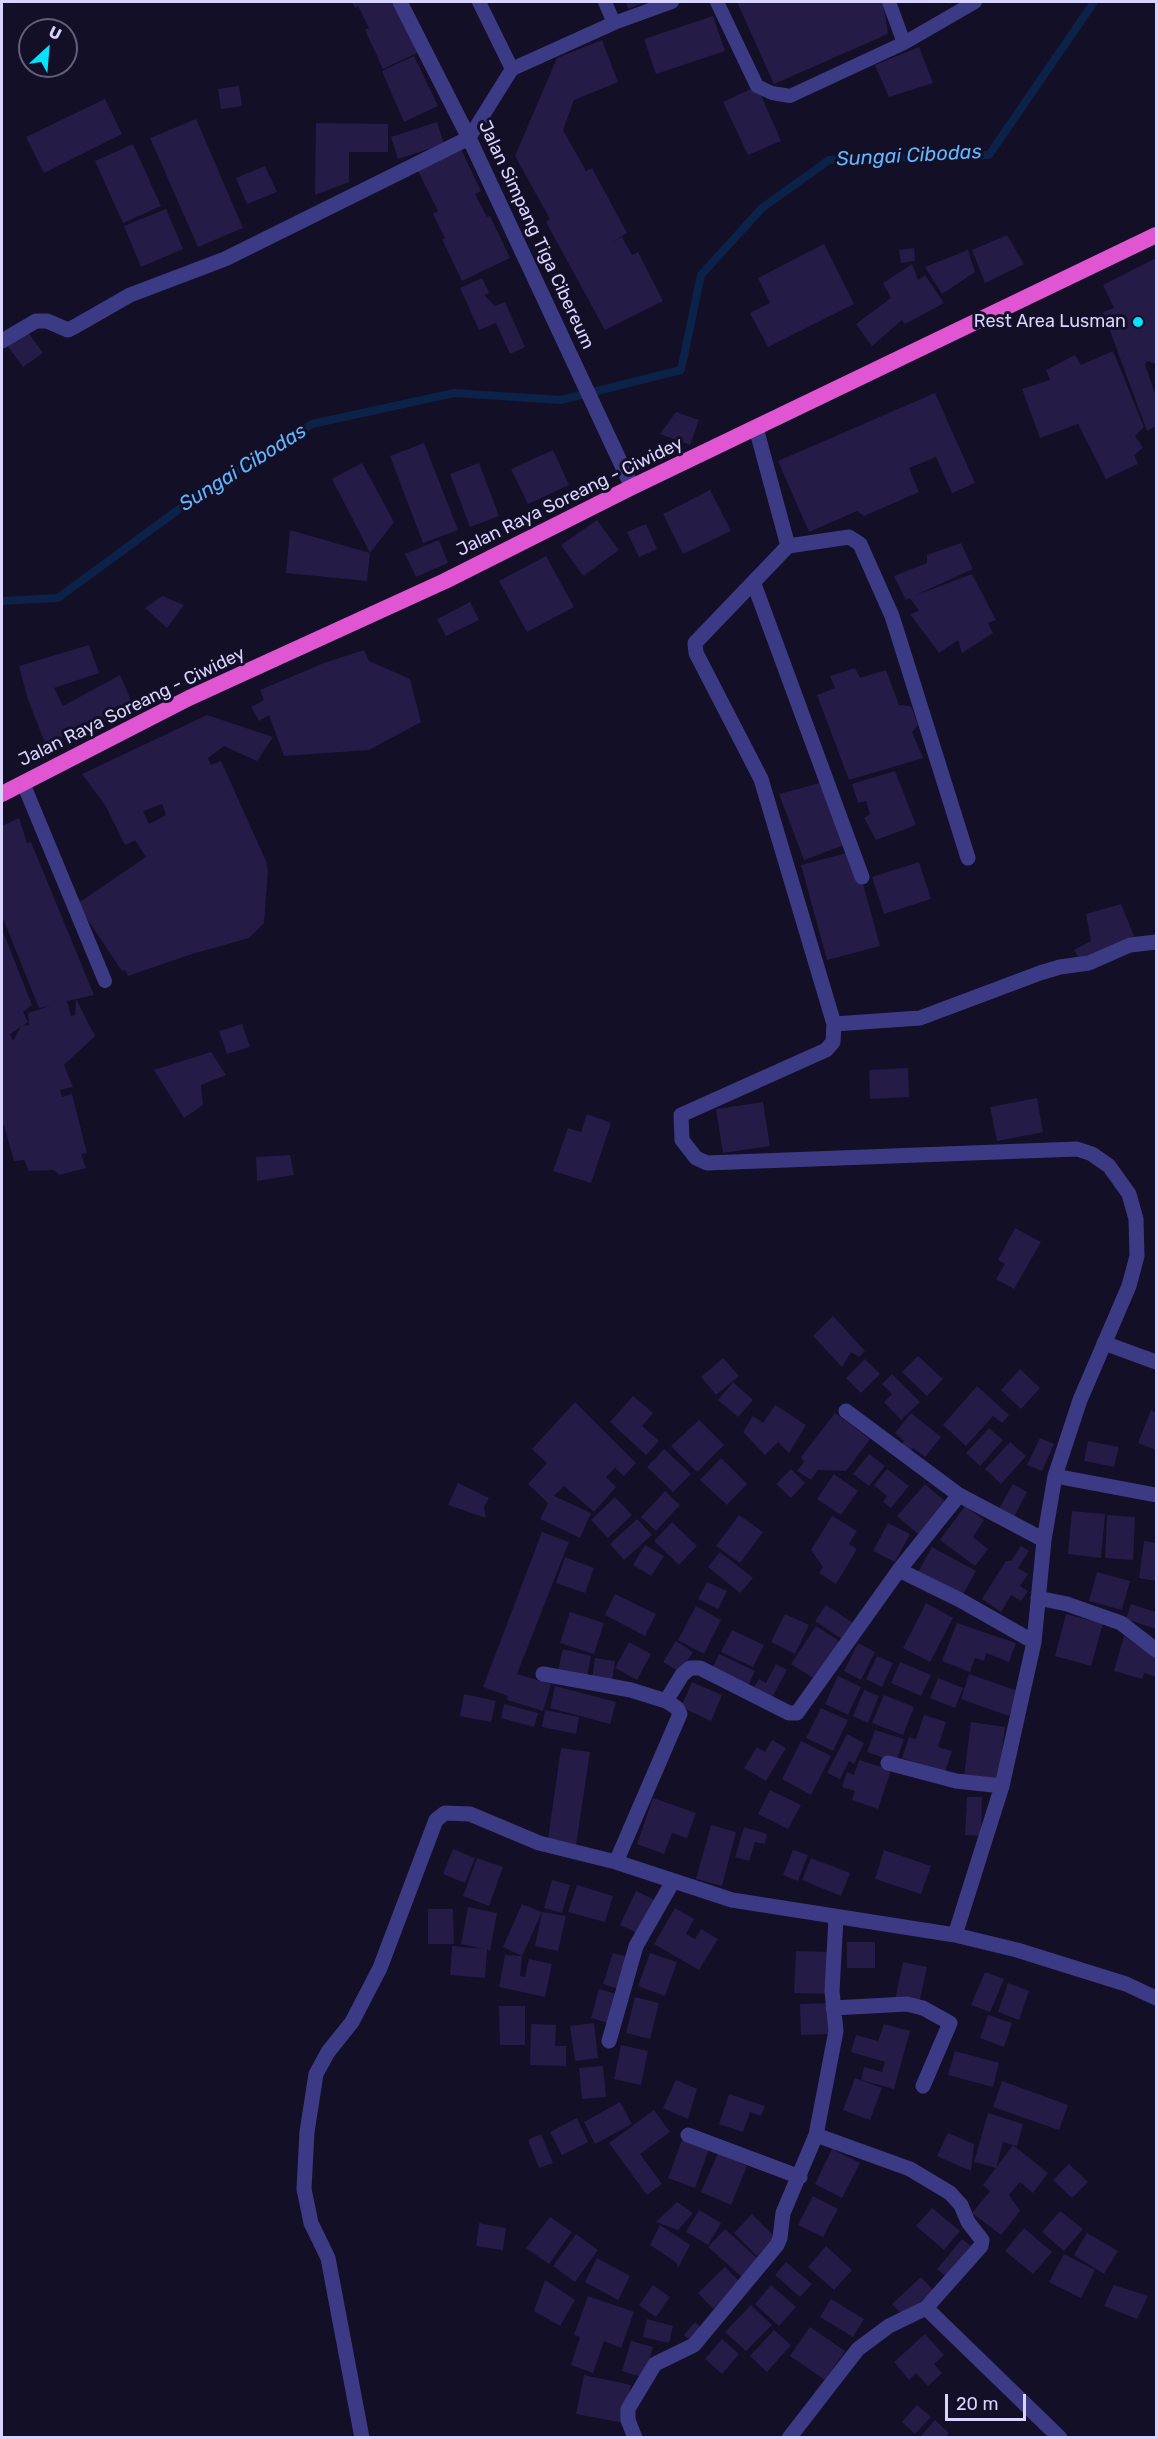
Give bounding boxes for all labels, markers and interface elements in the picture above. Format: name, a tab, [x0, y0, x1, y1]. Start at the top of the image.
north arrow	[18, 18, 78, 78]
text: U	[46, 22, 65, 44]
street label: Jalan Simpang Tiga Cibereum	[473, 117, 599, 353]
water label: Sungai Cibodas	[836, 140, 982, 172]
place label: Rest Area Lusman	[974, 311, 1126, 333]
marker: Rest Area Lusman	[1131, 315, 1145, 329]
water label: Sungai Cibodas	[175, 419, 311, 517]
street label: Jalan Raya Soreang - Ciwidey	[453, 433, 687, 561]
street label: Jalan Raya Soreang - Ciwidey	[15, 643, 249, 771]
scale bar	[948, 2382, 1029, 2420]
text: 20 m	[956, 2393, 998, 2415]

